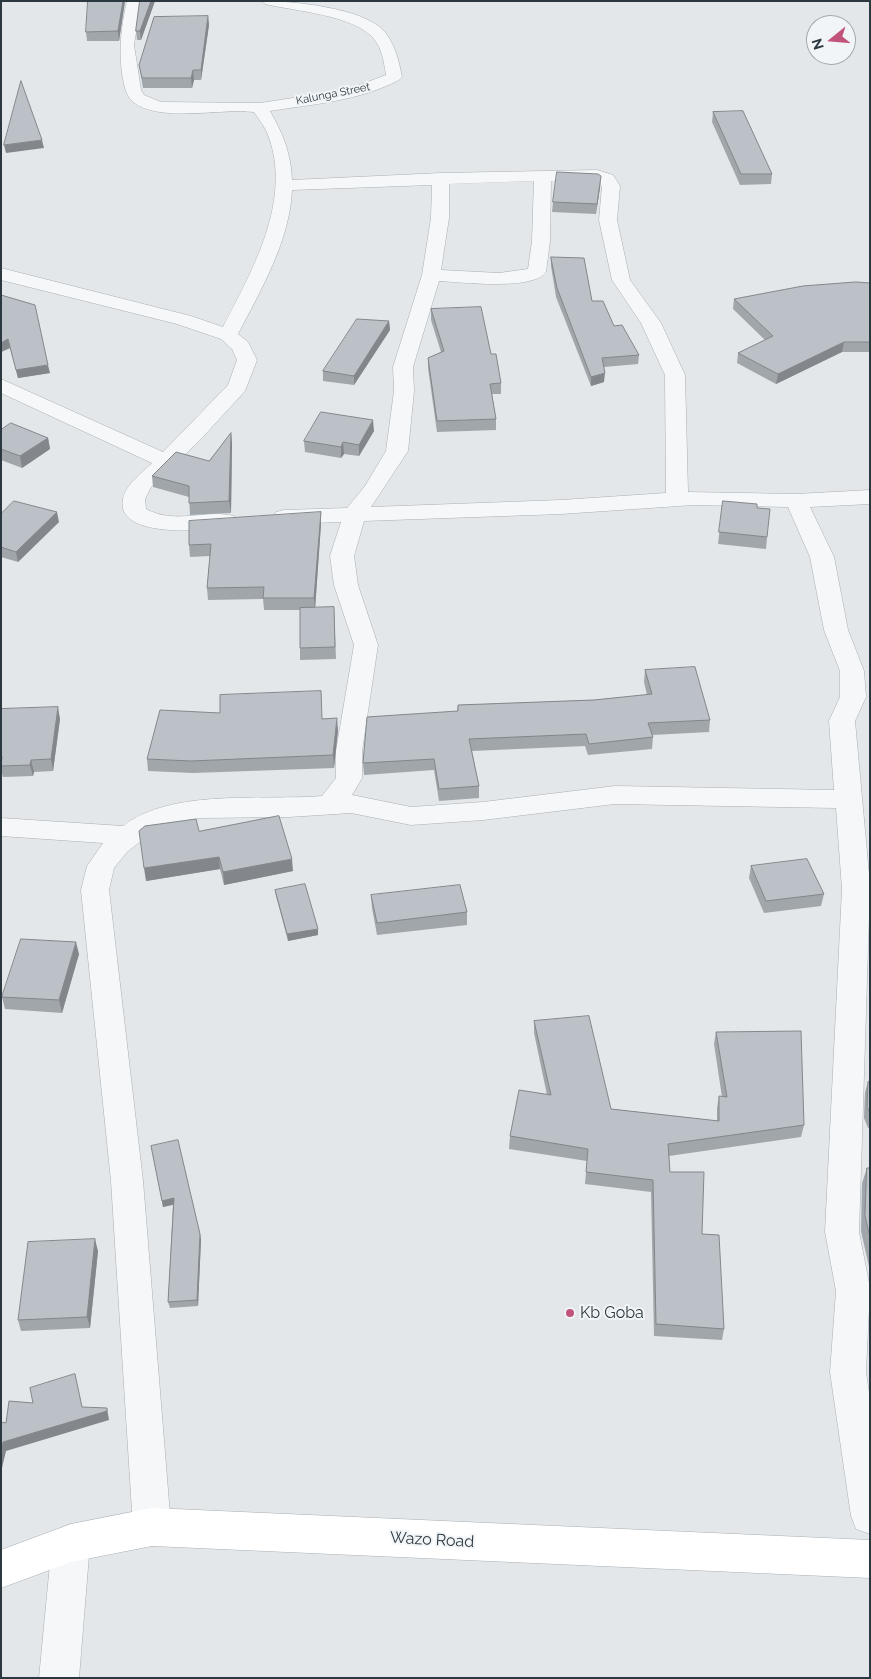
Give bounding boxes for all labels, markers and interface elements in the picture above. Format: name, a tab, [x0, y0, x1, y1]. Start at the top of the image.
north arrow	[806, 15, 856, 65]
text: N	[808, 37, 827, 52]
street label: Kalunga Street	[295, 80, 371, 108]
place label: Kb Goba	[580, 1303, 644, 1323]
marker: Kb Goba	[564, 1307, 576, 1319]
street label: Wazo Road	[389, 1528, 475, 1552]

